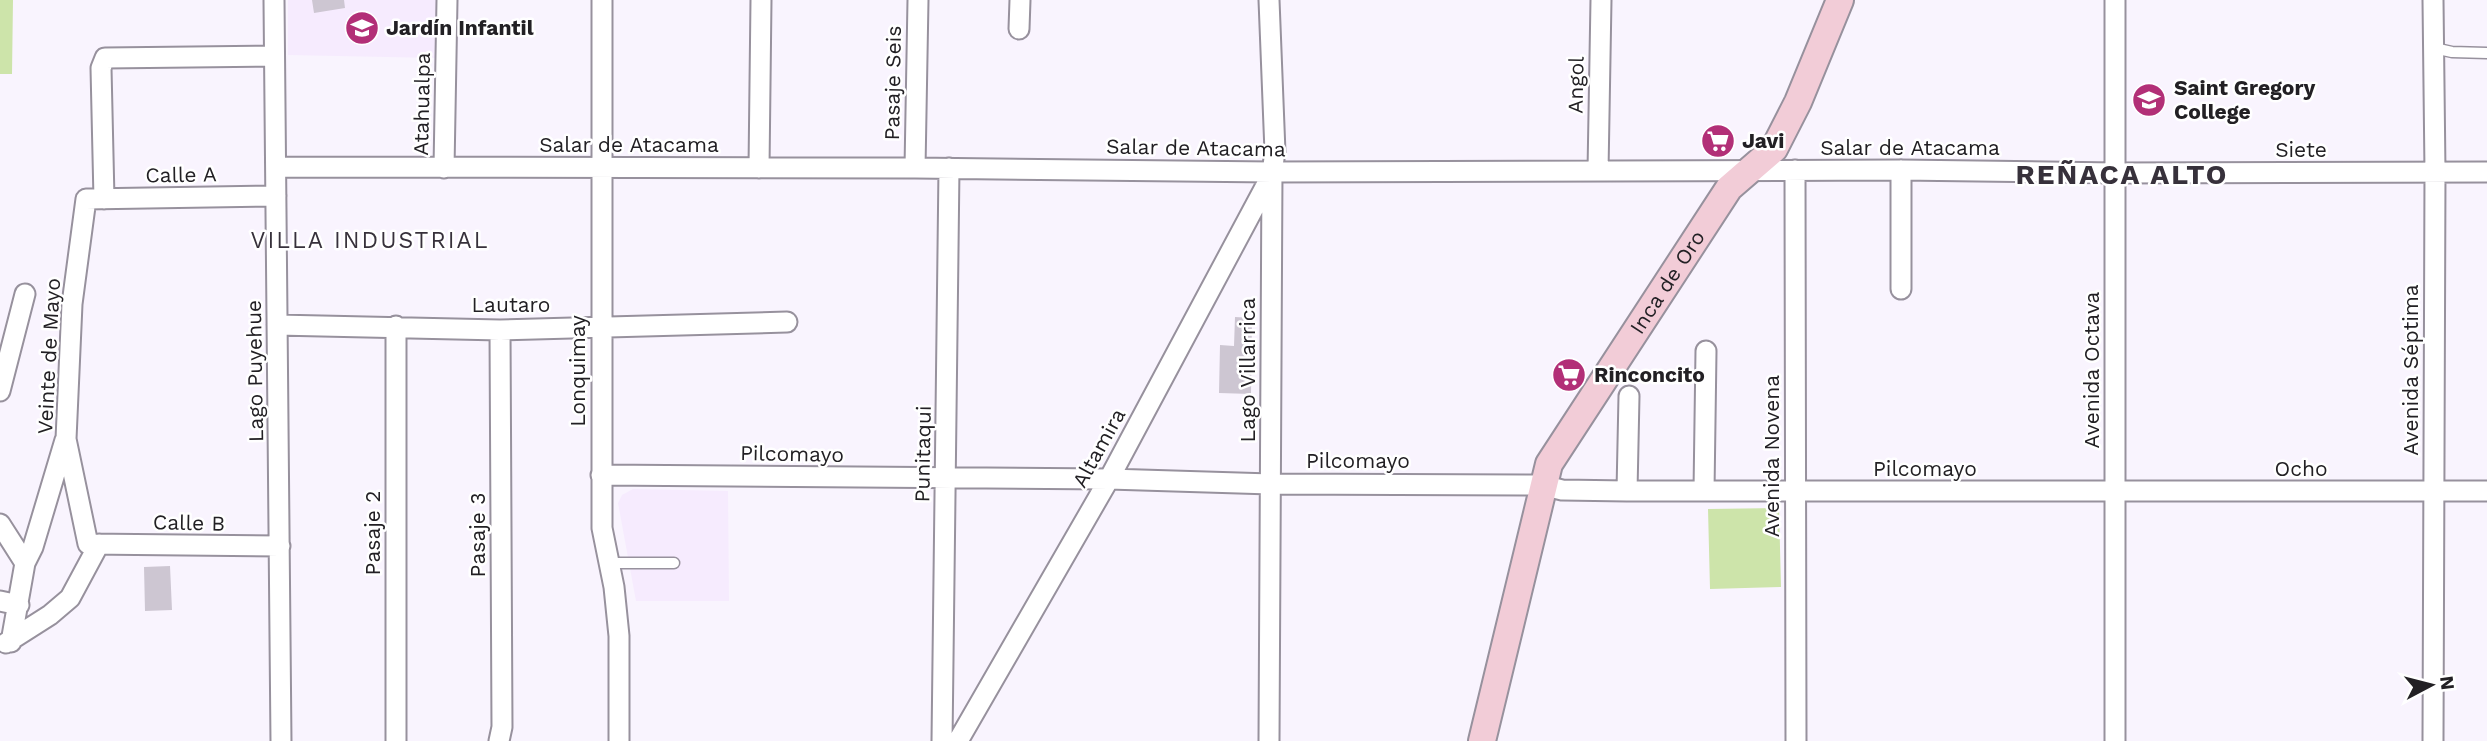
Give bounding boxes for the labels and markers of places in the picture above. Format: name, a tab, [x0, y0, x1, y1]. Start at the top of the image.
school or university icon: Jardín Infantil	[343, 9, 381, 47]
place label: Jardín Infantil	[386, 15, 534, 40]
place label: Saint Gregory College	[2174, 75, 2315, 124]
school or university icon: Saint Gregory College	[2130, 81, 2168, 119]
supermarket icon: Javi	[1699, 122, 1737, 160]
place label: Javi	[1742, 128, 1784, 153]
supermarket icon: Rinconcito	[1550, 356, 1588, 394]
place label: Rinconcito	[1594, 362, 1705, 387]

